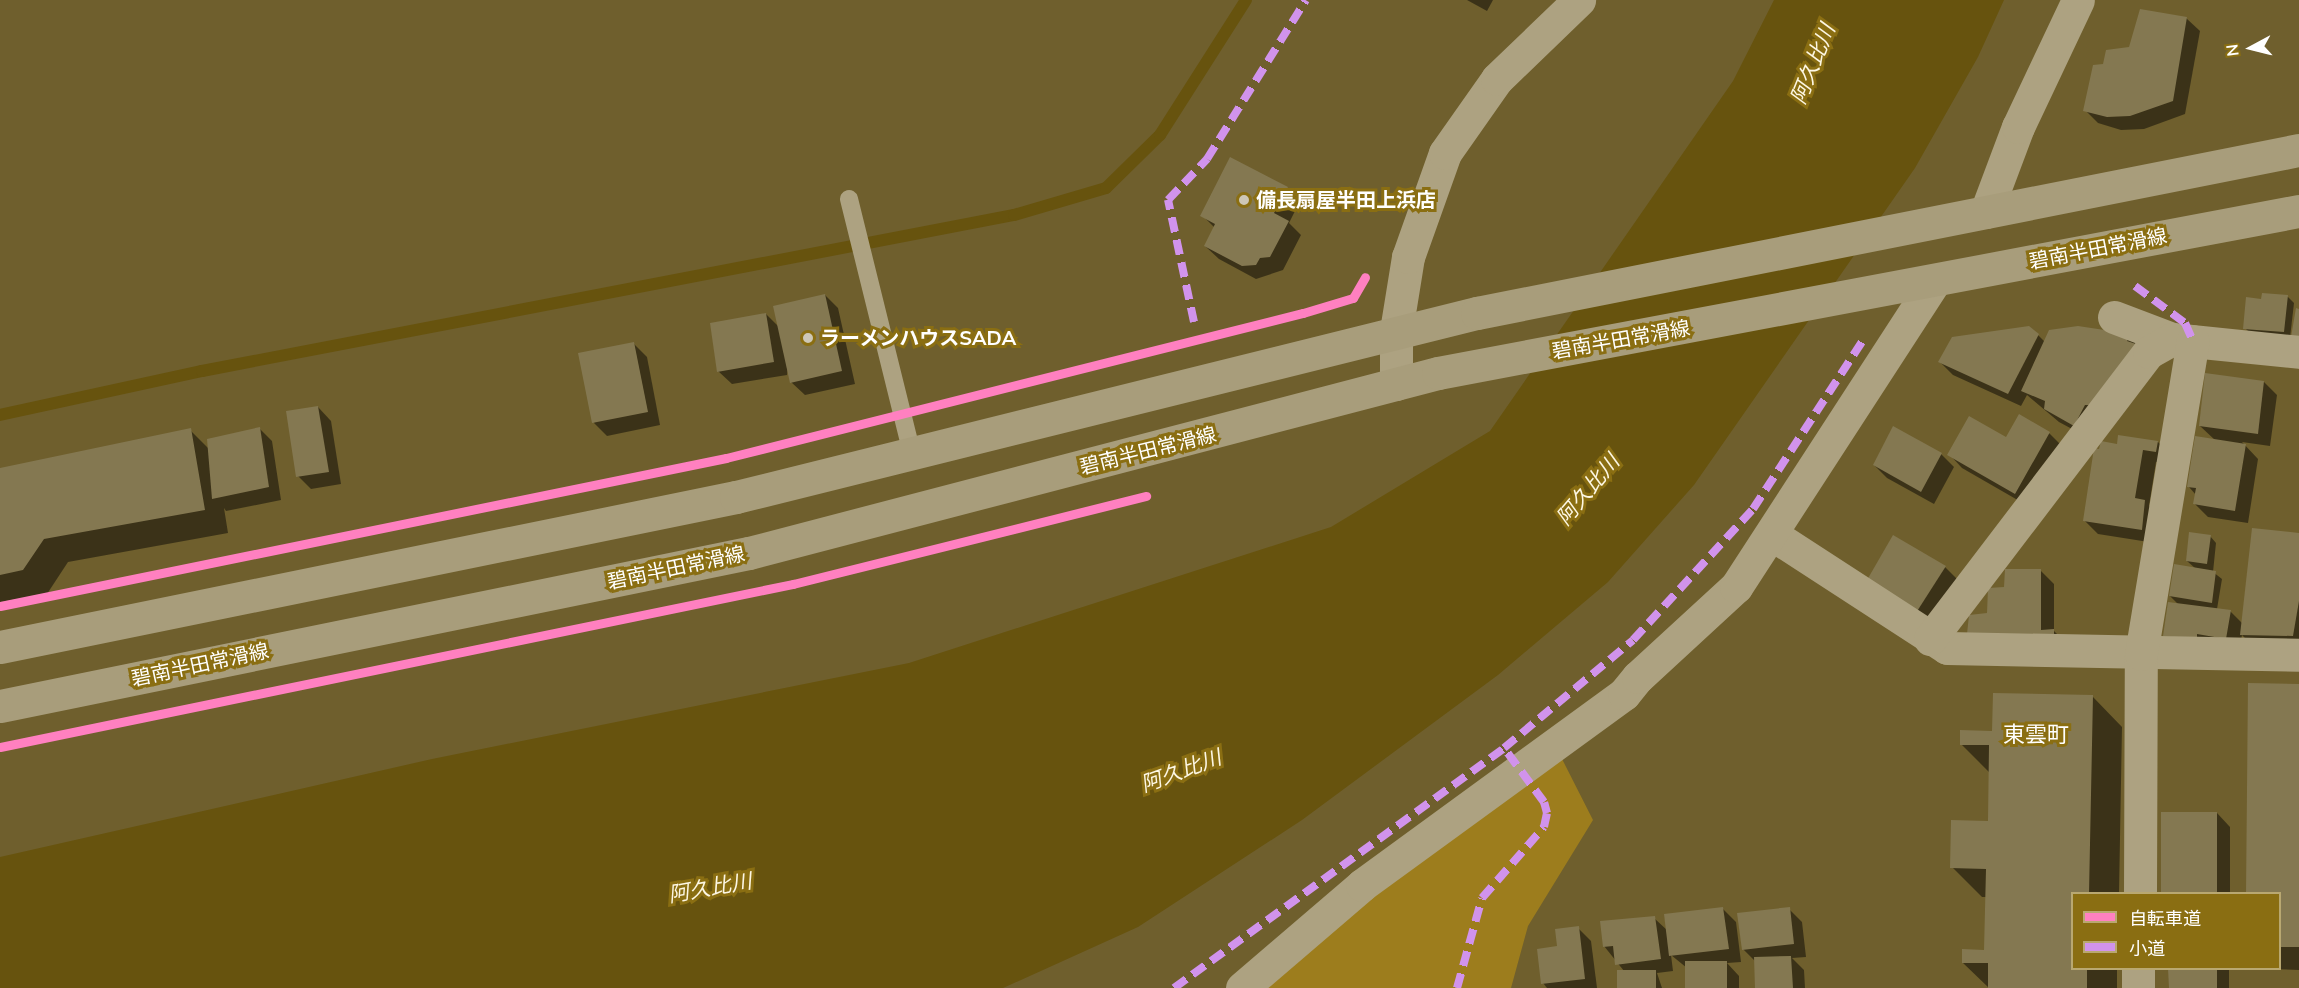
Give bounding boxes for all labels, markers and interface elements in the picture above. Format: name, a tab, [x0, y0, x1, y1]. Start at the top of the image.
north arrow	[2221, 18, 2281, 78]
water label: 阿久比川	[1786, 20, 1840, 108]
text: N	[2221, 43, 2245, 57]
place label: 備長扇屋半田上浜店	[1256, 188, 1436, 212]
marker: 備長扇屋半田上浜店	[1237, 193, 1251, 207]
street label: 碧南半田常滑線	[2027, 224, 2169, 274]
street label: 碧南半田常滑線	[1550, 316, 1692, 364]
place label: ラーメンハウスSADA	[820, 326, 1017, 350]
marker: ラーメンハウスSADA	[801, 331, 815, 345]
street label: 碧南半田常滑線	[1077, 422, 1219, 480]
water label: 阿久比川	[1551, 450, 1625, 530]
street label: 碧南半田常滑線	[605, 542, 747, 594]
street label: 碧南半田常滑線	[129, 639, 271, 691]
district label: 東雲町	[2003, 723, 2069, 749]
water label: 阿久比川	[1137, 745, 1225, 797]
water label: 阿久比川	[666, 868, 754, 908]
legend	[2071, 892, 2281, 970]
text: 自転車道	[2129, 907, 2201, 931]
text: 小道	[2129, 937, 2165, 961]

